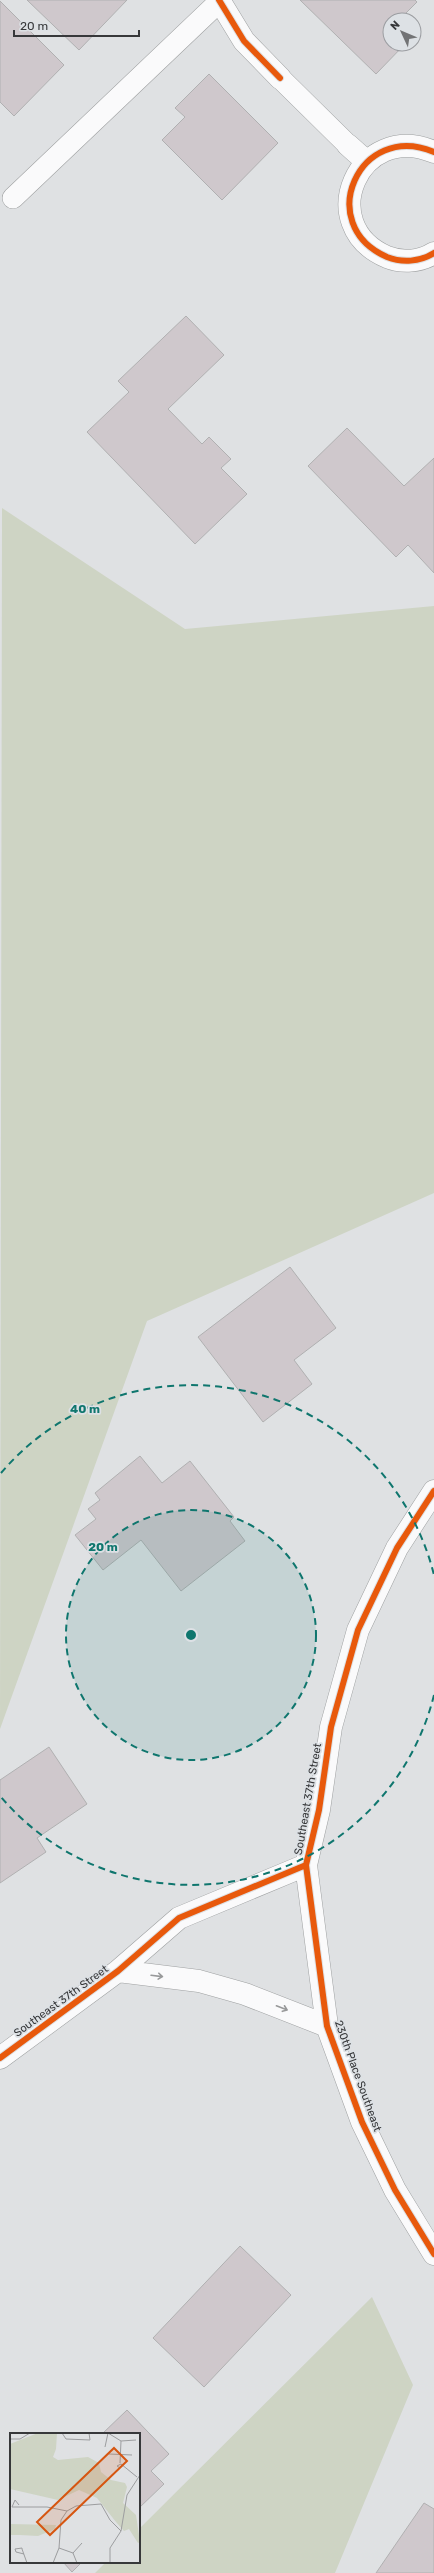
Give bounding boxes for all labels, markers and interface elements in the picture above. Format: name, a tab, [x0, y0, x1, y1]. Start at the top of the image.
scale bar	[14, 12, 139, 38]
north arrow	[382, 12, 422, 52]
text: N	[388, 18, 403, 33]
text: 20 m	[20, 19, 48, 33]
text: 40 m	[70, 1402, 100, 1416]
text: 20 m	[88, 1540, 118, 1554]
centre of rings	[184, 1628, 198, 1642]
street label: Southeast 37th Street	[292, 1741, 324, 1856]
street label: Southeast 37th Street	[11, 1962, 111, 2040]
one-way arrow	[150, 1972, 163, 1979]
one-way arrow	[275, 2005, 287, 2013]
street label: 230th Place Southeast	[332, 2019, 384, 2134]
inset map	[10, 2433, 140, 2563]

